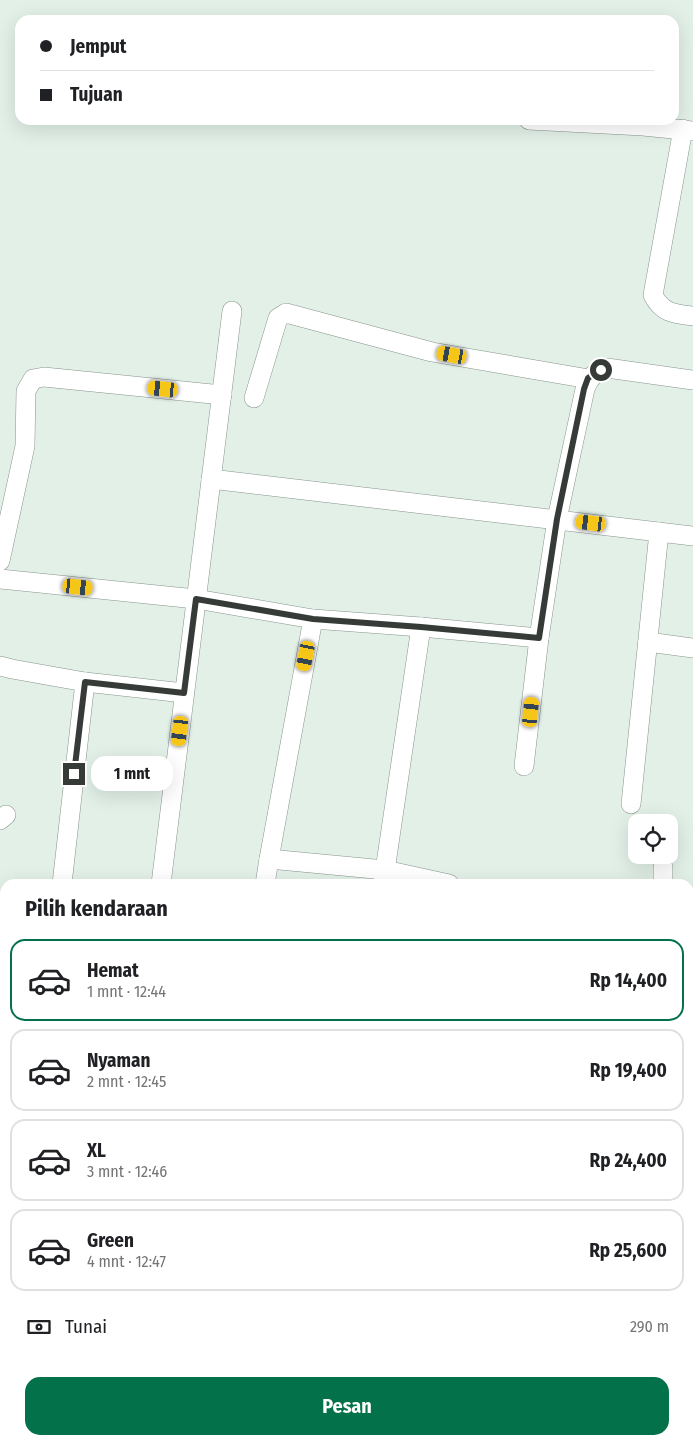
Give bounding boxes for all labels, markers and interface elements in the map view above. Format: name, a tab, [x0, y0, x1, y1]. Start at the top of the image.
text: Jemput	[70, 35, 127, 58]
text: Tujuan	[70, 83, 123, 106]
car	[435, 345, 468, 365]
route start	[590, 359, 612, 381]
car	[147, 380, 178, 398]
car	[575, 514, 606, 532]
car	[62, 578, 93, 596]
car	[295, 640, 316, 672]
car	[521, 696, 540, 728]
car	[170, 715, 189, 747]
callout: 1 mnt	[92, 756, 174, 792]
route end	[63, 763, 85, 785]
text: 1 mnt	[114, 764, 150, 783]
map controls	[628, 814, 678, 864]
button: locate	[628, 814, 678, 864]
text: Pilih kendaraan	[25, 895, 168, 922]
icon: car	[27, 958, 72, 1003]
text: Hemat	[87, 959, 139, 982]
text: Rp 14,400	[590, 969, 667, 992]
text: 1 mnt · 12:44	[87, 982, 166, 1001]
icon: car	[27, 1048, 72, 1093]
text: Nyaman	[87, 1049, 150, 1072]
text: Rp 19,400	[590, 1059, 667, 1082]
text: 2 mnt · 12:45	[87, 1072, 166, 1091]
icon: car	[27, 1138, 72, 1183]
text: XL	[87, 1139, 106, 1162]
text: Rp 24,400	[589, 1149, 667, 1172]
text: 3 mnt · 12:46	[87, 1162, 167, 1181]
icon: car	[27, 1228, 72, 1273]
text: Green	[87, 1229, 134, 1252]
text: Rp 25,600	[589, 1239, 667, 1262]
text: 4 mnt · 12:47	[87, 1252, 166, 1271]
icon: cash	[25, 1313, 53, 1341]
text: Tunai	[65, 1315, 107, 1338]
text: 290 m	[630, 1317, 669, 1336]
button: Pesan	[25, 1377, 669, 1435]

